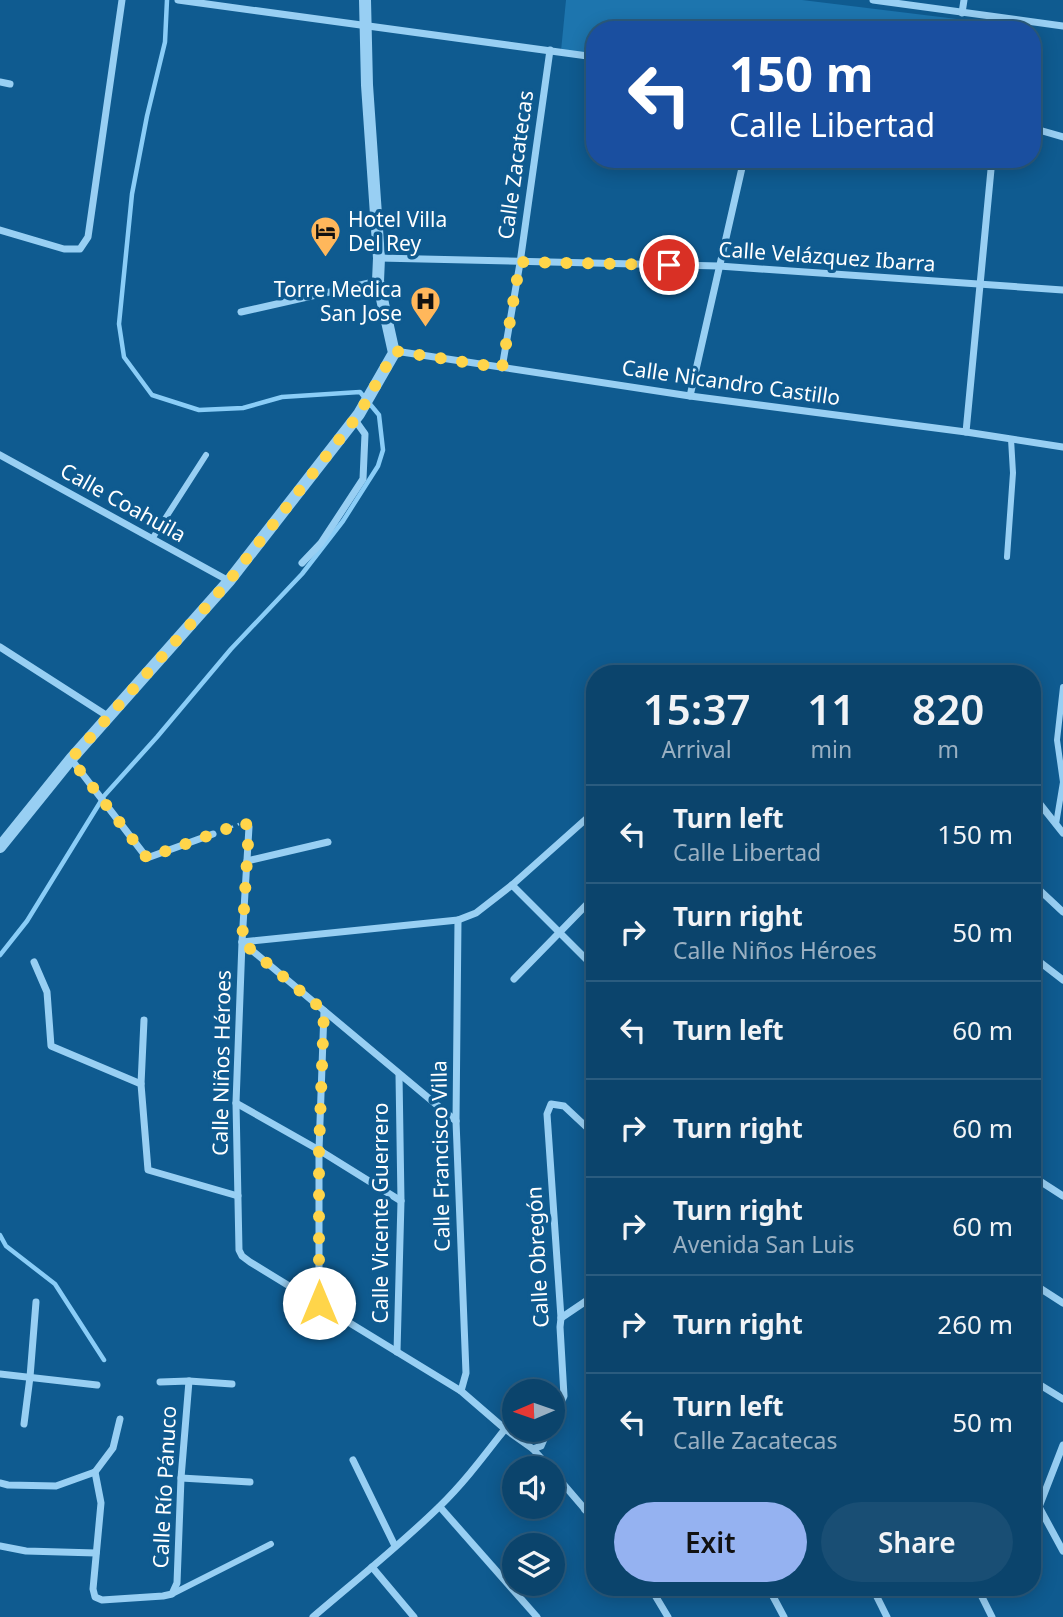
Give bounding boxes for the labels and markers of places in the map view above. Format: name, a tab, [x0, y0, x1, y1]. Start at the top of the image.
place label: Hotel Villa Del Rey	[348, 205, 447, 257]
hotel icon: Hotel Villa Del Rey	[308, 215, 342, 259]
pin	[639, 235, 699, 295]
place label: Torre Medica San Jose	[274, 275, 402, 327]
hospital icon: Torre Medica San Jose	[408, 285, 442, 329]

